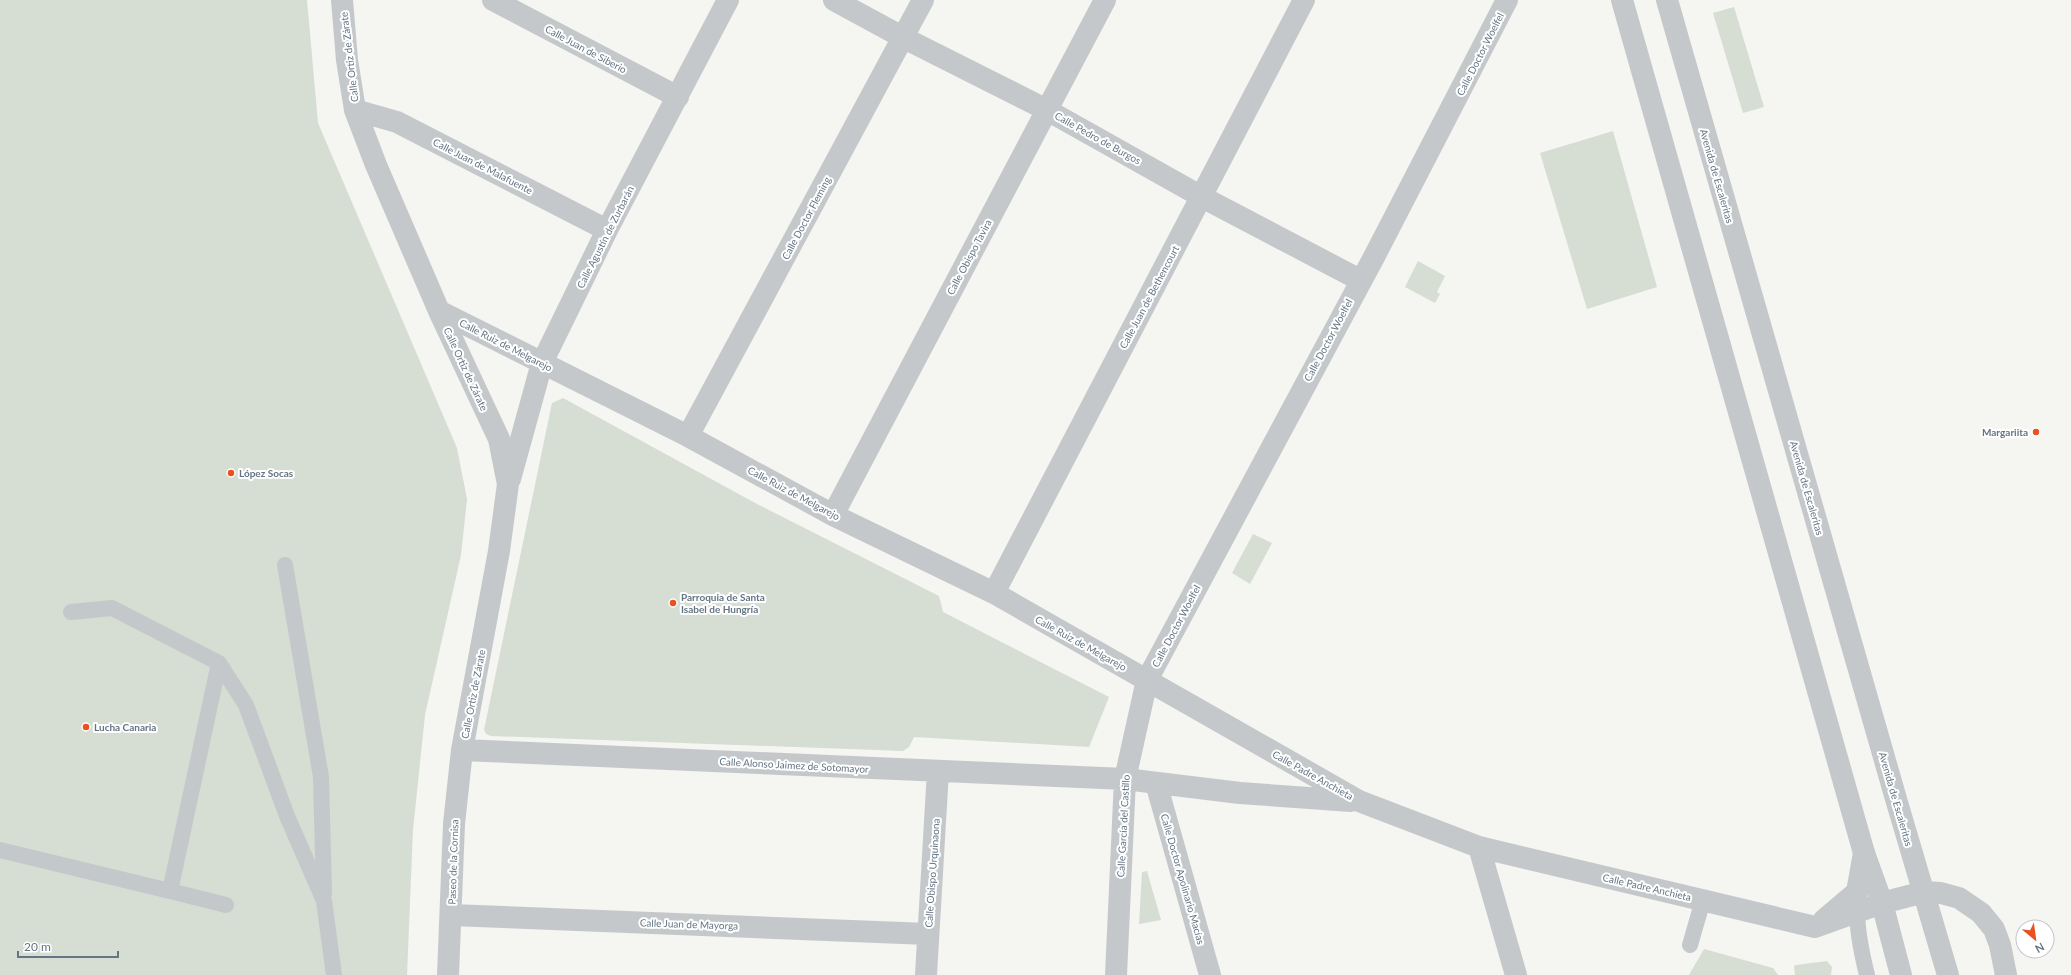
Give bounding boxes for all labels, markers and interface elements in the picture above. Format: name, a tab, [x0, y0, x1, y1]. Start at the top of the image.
street label: Calle Ortiz de Zárate	[338, 11, 360, 103]
street label: Calle Doctor Woelfel	[1454, 11, 1506, 97]
street label: Calle Juan de Siberio	[543, 22, 629, 76]
street label: Calle Pedro de Burgos	[1053, 109, 1143, 167]
street label: Avenida de Escaleritas	[1698, 127, 1736, 225]
street label: Calle Juan de Malafuente	[431, 136, 535, 196]
street label: Calle Doctor Fleming	[779, 175, 833, 261]
street label: Calle Agustín de Zurbarán	[574, 184, 636, 290]
street label: Calle Obispo Tavira	[944, 217, 994, 297]
street label: Calle Juan de Bethencourt	[1117, 243, 1181, 351]
street label: Calle Doctor Woelfel	[1301, 297, 1355, 383]
street label: Calle Ruiz de Melgarejo	[458, 316, 555, 374]
street label: Calle Ortiz de Zárate	[441, 325, 491, 413]
place label: Margariita	[1982, 426, 2028, 438]
marker: Margariita	[2031, 427, 2041, 437]
street label: Avenida de Escaleritas	[1788, 439, 1826, 537]
street label: Calle Ruiz de Melgarejo	[746, 464, 842, 523]
place label: López Socas	[239, 467, 294, 479]
marker: López Socas	[226, 468, 236, 478]
street label: Calle Doctor Woelfel	[1149, 583, 1203, 669]
place label: Parroquia de Santa Isabel de Hungría	[681, 591, 765, 615]
marker: Parroquia de Santa Isabel de Hungría	[668, 598, 678, 608]
street label: Calle Ruiz de Melgarejo	[1033, 613, 1129, 673]
street label: Calle Ortiz de Zárate	[458, 648, 488, 740]
place label: Lucha Canaria	[94, 721, 156, 733]
marker: Lucha Canaria	[81, 722, 91, 732]
street label: Calle Padre Anchieta	[1271, 748, 1355, 802]
street label: Avenida de Escaleritas	[1877, 750, 1915, 848]
street label: Calle Alonso Jaimez de Sotomayor	[719, 755, 869, 775]
street label: Calle García del Castillo	[1114, 774, 1132, 878]
street label: Calle Doctor Apolinario Macías	[1159, 812, 1207, 946]
street label: Calle Obispo Urquinaona	[922, 818, 942, 928]
street label: Paseo de la Cornisa	[446, 819, 460, 905]
street label: Calle Padre Anchieta	[1602, 871, 1692, 903]
street label: Calle Juan de Mayorga	[640, 916, 738, 932]
north arrow	[2015, 919, 2055, 959]
scale bar	[18, 933, 118, 959]
text: 20 m	[24, 939, 51, 954]
text: N	[2033, 940, 2047, 956]

